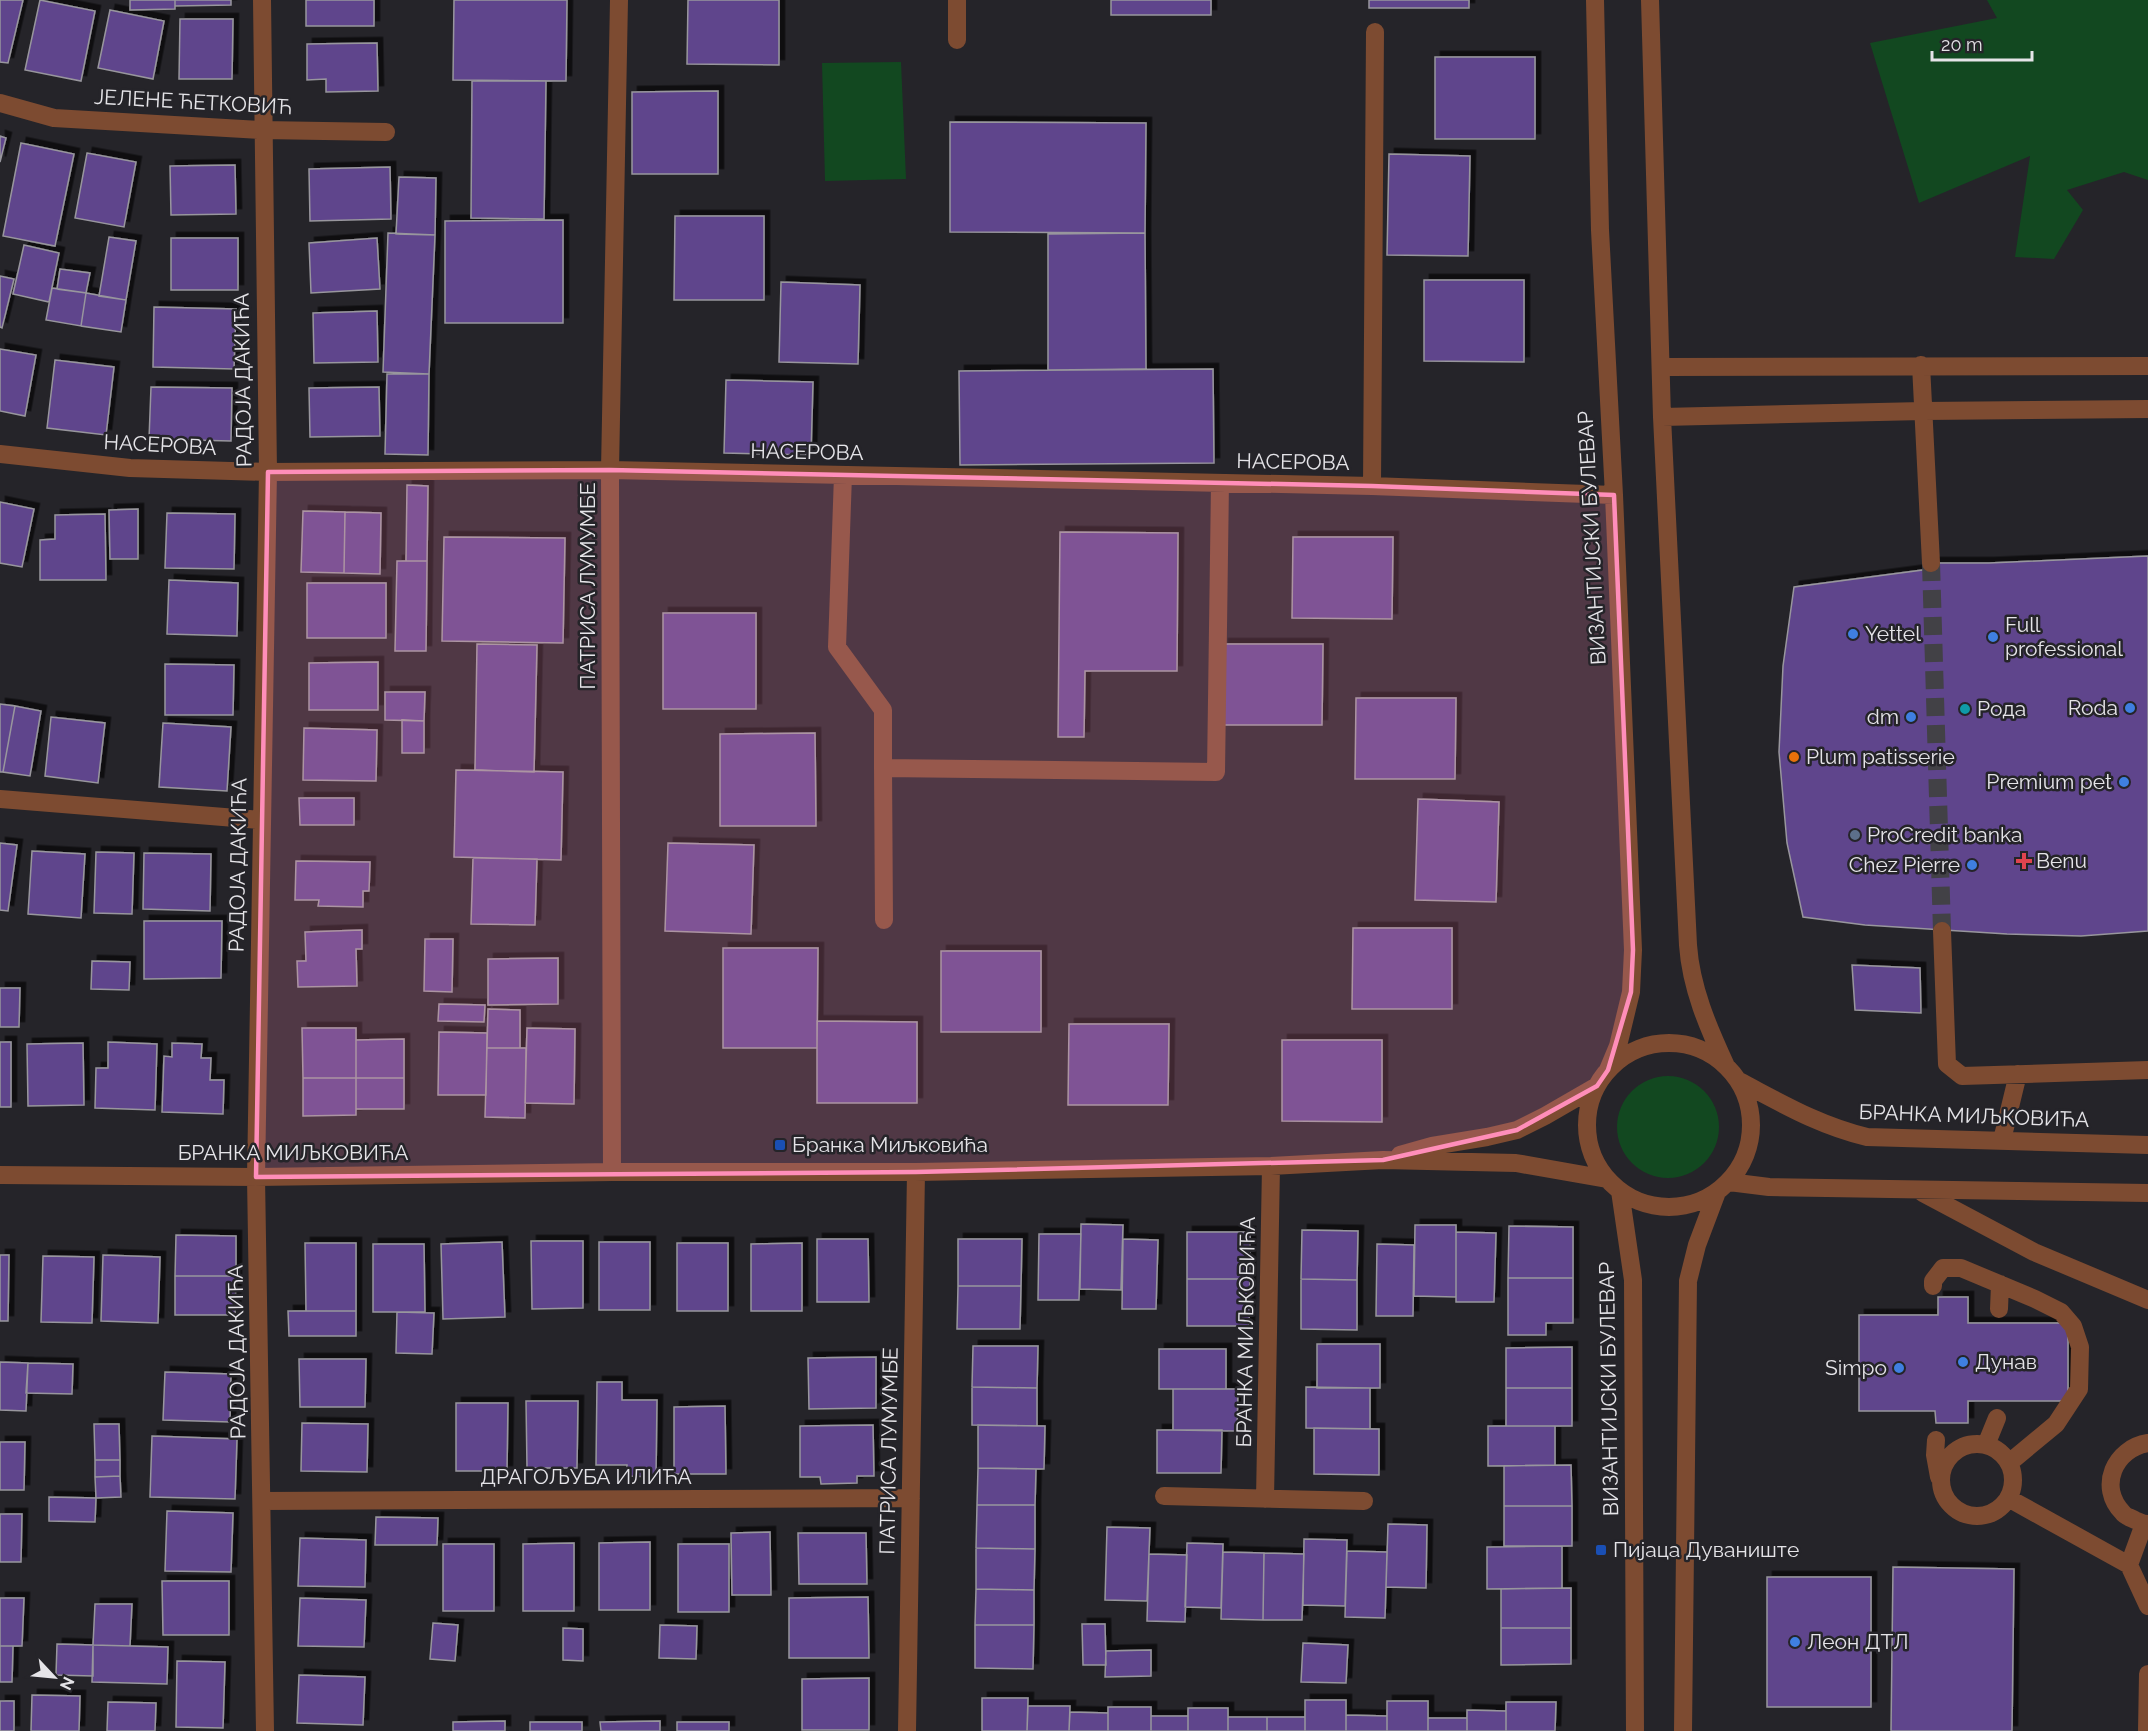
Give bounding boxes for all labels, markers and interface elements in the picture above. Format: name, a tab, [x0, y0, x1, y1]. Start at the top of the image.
scale bar	[1932, 24, 2032, 62]
text: 20 m	[1941, 34, 1983, 55]
street label: ЈЕЛЕНЕ ЋЕТКОВИЋ	[94, 84, 293, 119]
street label: РАДОЈА ДАКИЋА	[228, 293, 257, 467]
street label: ВИЗАНТИЈСКИ БУЛЕВАР	[1572, 410, 1611, 666]
street label: НАСЕРОВА	[103, 429, 217, 460]
street label: НАСЕРОВА	[750, 438, 864, 465]
street label: НАСЕРОВА	[1236, 448, 1350, 475]
street label: ПАТРИСА ЛУМУМБЕ	[575, 482, 600, 690]
place label: Full professional	[2005, 612, 2123, 661]
place label: Yettel	[1865, 621, 1921, 646]
marker: Yettel	[1846, 627, 1860, 641]
marker: Full professional	[1986, 630, 2000, 644]
place label: Roda	[2068, 695, 2118, 720]
place label: Рода	[1977, 696, 2026, 721]
marker: Roda	[2123, 701, 2137, 715]
marker: Рода	[1958, 702, 1972, 716]
place label: dm	[1867, 704, 1899, 729]
marker: dm	[1904, 710, 1918, 724]
place label: Plum patisserie	[1806, 744, 1955, 769]
marker: Plum patisserie	[1787, 750, 1801, 764]
place label: Premium pet	[1986, 769, 2112, 794]
marker: Premium pet	[2117, 775, 2131, 789]
street label: РАДОЈА ДАКИЋА	[223, 778, 252, 952]
place label: ProCredit banka	[1867, 822, 2023, 847]
marker: ProCredit banka	[1848, 828, 1862, 842]
place label: Benu	[2036, 848, 2087, 873]
place label: Chez Pierre	[1849, 852, 1960, 877]
marker: Benu	[2017, 854, 2031, 868]
marker: Chez Pierre	[1965, 858, 1979, 872]
street label: БРАНКА МИЉКОВИЋА	[1858, 1099, 2090, 1132]
place label: Бранка Миљковића	[792, 1132, 988, 1157]
marker: Бранка Миљковића	[773, 1138, 787, 1152]
street label: БРАНКА МИЉКОВИЋА	[178, 1140, 408, 1165]
street label: БРАНКА МИЉКОВИЋА	[1231, 1216, 1260, 1448]
street label: ВИЗАНТИЈСКИ БУЛЕВАР	[1594, 1262, 1623, 1516]
street label: РАДОЈА ДАКИЋА	[222, 1265, 251, 1439]
street label: ПАТРИСА ЛУМУМБЕ	[874, 1347, 903, 1555]
place label: Дунав	[1975, 1349, 2037, 1374]
place label: Simpo	[1825, 1355, 1887, 1380]
marker: Дунав	[1956, 1355, 1970, 1369]
marker: Simpo	[1892, 1361, 1906, 1375]
street label: ДРАГОЉУБА ИЛИЋА	[480, 1464, 692, 1489]
place label: Пијаца Дуваниште	[1613, 1537, 1799, 1562]
marker: Пијаца Дуваниште	[1594, 1543, 1608, 1557]
place label: Леон ДТЛ	[1807, 1629, 1909, 1654]
marker: Леон ДТЛ	[1788, 1635, 1802, 1649]
north arrow	[24, 1647, 84, 1707]
text: N	[56, 1674, 78, 1693]

